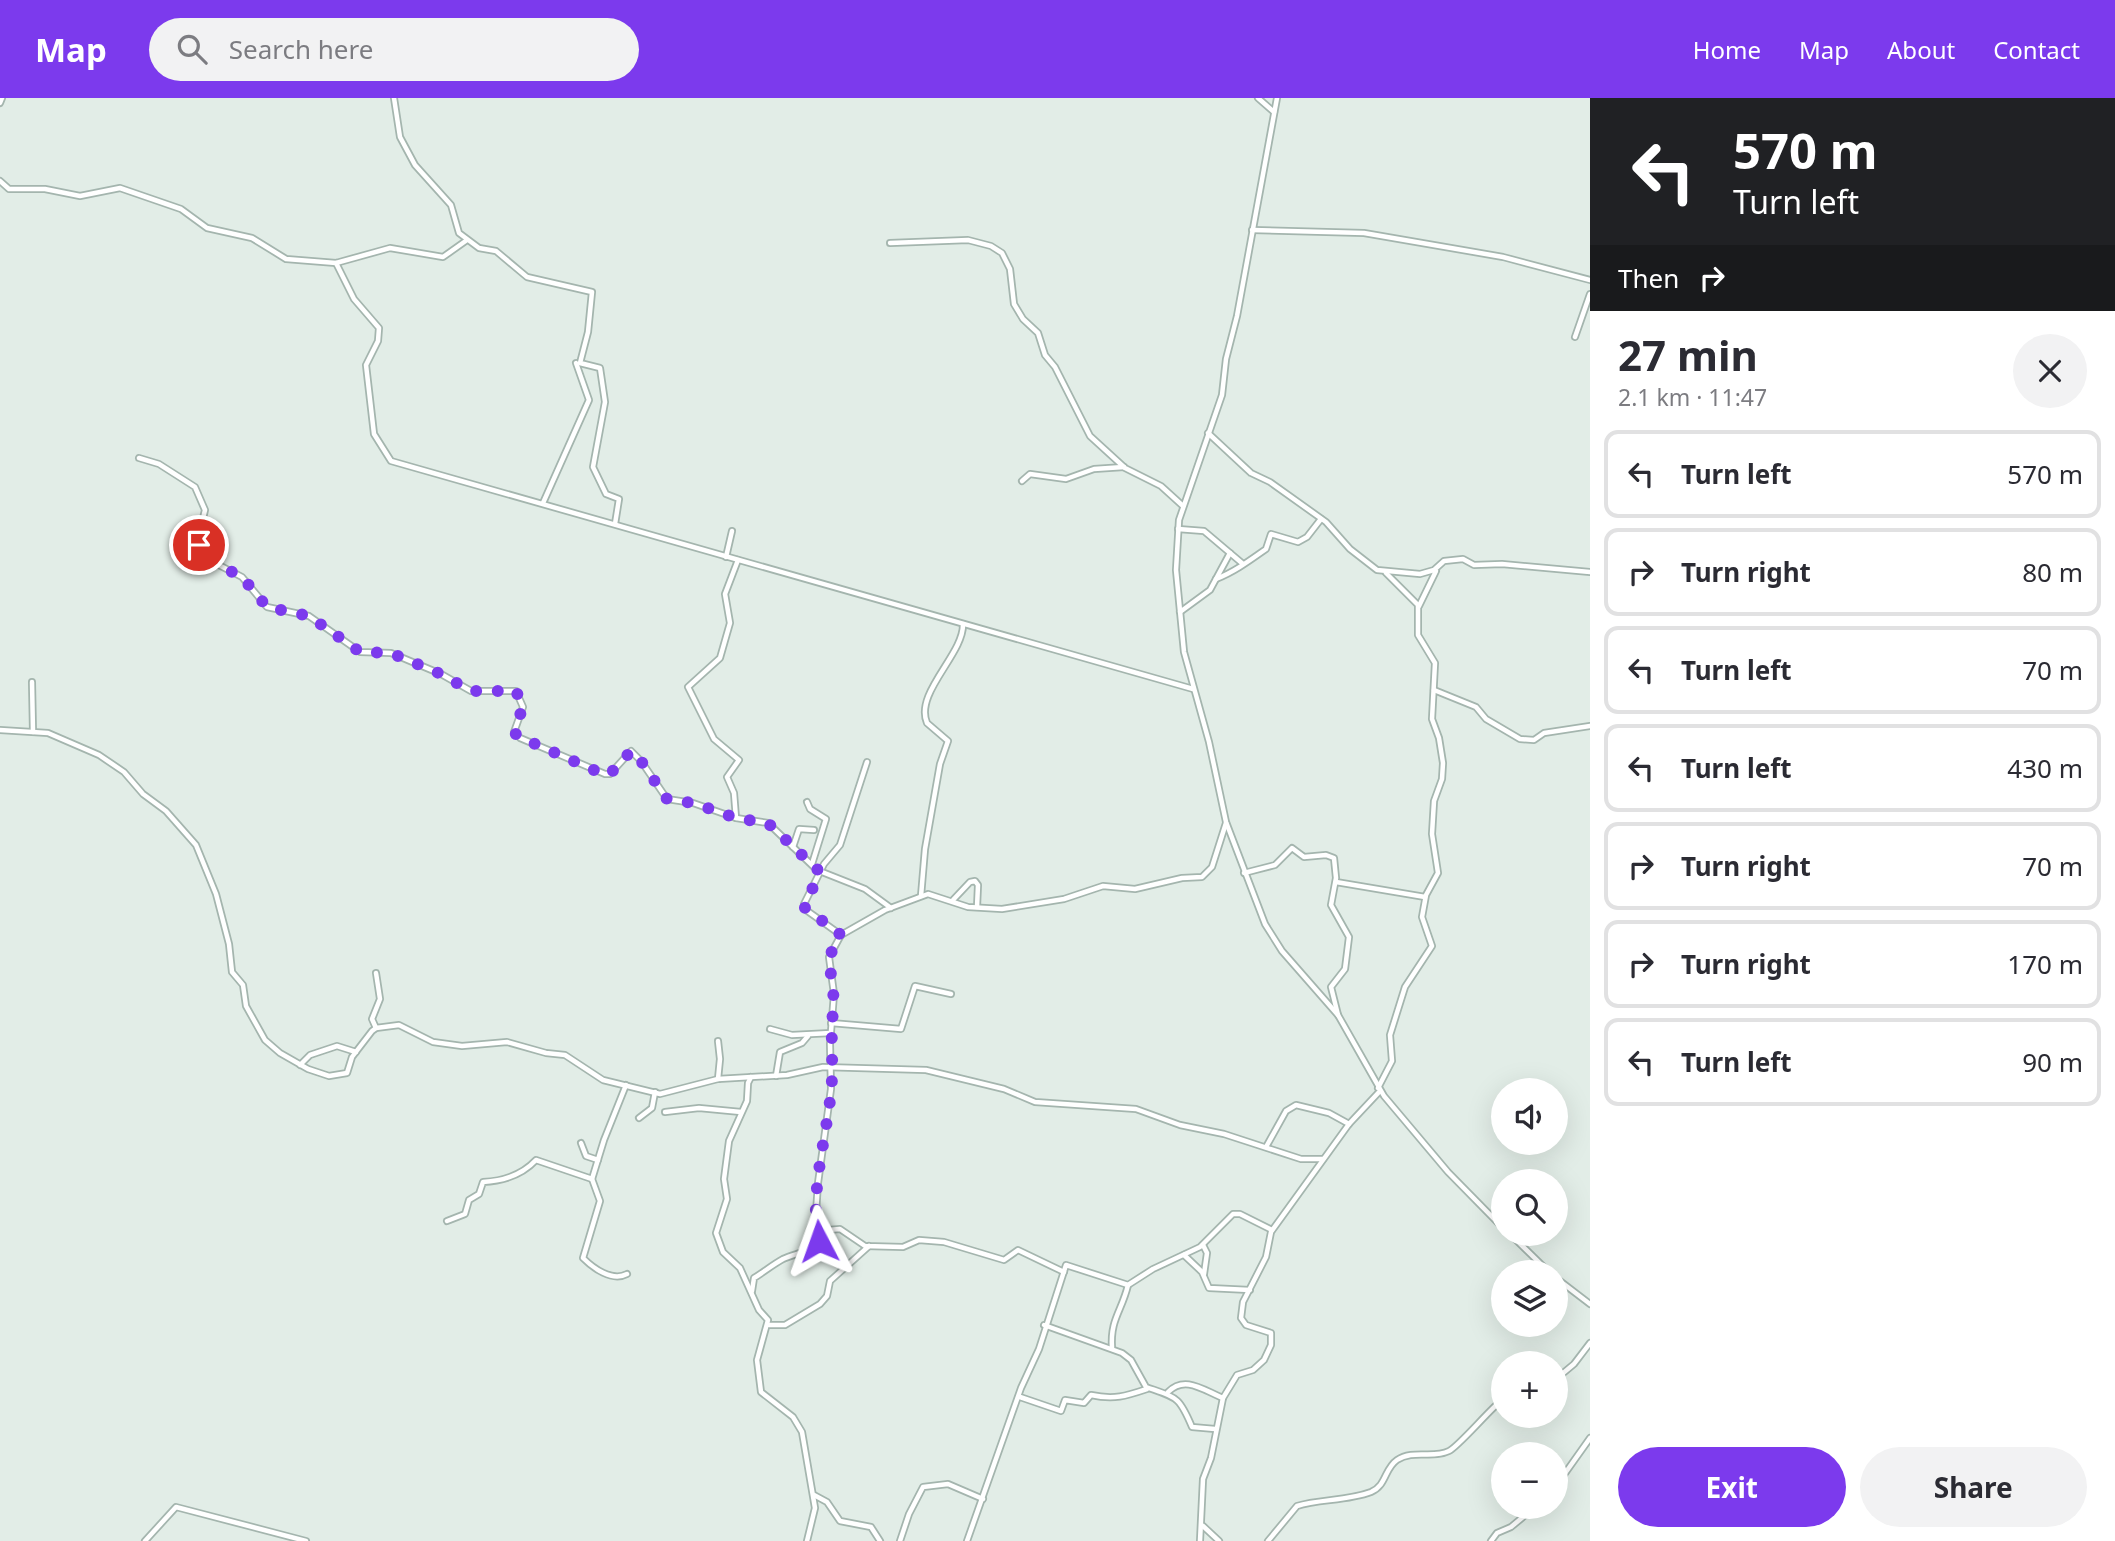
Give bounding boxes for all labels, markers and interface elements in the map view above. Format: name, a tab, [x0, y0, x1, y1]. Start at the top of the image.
search box	[149, 18, 639, 81]
text: Map	[35, 27, 107, 72]
icon: search	[173, 30, 211, 68]
text: Search here	[229, 31, 373, 67]
text: Home	[1693, 33, 1761, 66]
text: Map	[1799, 33, 1849, 66]
text: About	[1887, 33, 1955, 66]
text: Contact	[1993, 33, 2080, 66]
text: 570 m	[1733, 117, 1878, 183]
icon: left	[1618, 126, 1709, 217]
text: Turn left	[1733, 180, 1859, 223]
icon: right	[1693, 259, 1731, 297]
text: Then	[1618, 260, 1679, 296]
text: 27 min	[1618, 326, 1758, 383]
button: close	[2013, 334, 2087, 408]
text: 2.1 km · 11:47	[1618, 381, 1767, 413]
icon: left	[1622, 455, 1660, 493]
text: Turn left	[1681, 456, 1792, 492]
text: 570 m	[2007, 456, 2083, 492]
pin	[169, 515, 229, 575]
icon: arrive	[180, 526, 218, 564]
icon: right	[1622, 553, 1660, 591]
text: Turn right	[1681, 554, 1811, 590]
text: 80 m	[2022, 554, 2083, 590]
icon: left	[1622, 651, 1660, 689]
text: Turn left	[1681, 652, 1792, 688]
text: 70 m	[2022, 652, 2083, 688]
icon: left	[1622, 749, 1660, 787]
text: Turn left	[1681, 750, 1792, 786]
text: 430 m	[2007, 750, 2083, 786]
icon: right	[1622, 847, 1660, 885]
text: Turn right	[1681, 848, 1811, 884]
text: 70 m	[2022, 848, 2083, 884]
icon: right	[1622, 945, 1660, 983]
text: Turn right	[1681, 946, 1811, 982]
text: 170 m	[2007, 946, 2083, 982]
icon: left	[1622, 1043, 1660, 1081]
text: Turn left	[1681, 1044, 1792, 1080]
text: 90 m	[2022, 1044, 2083, 1080]
map controls	[1491, 1078, 1568, 1519]
button: sound	[1491, 1078, 1568, 1155]
button: search	[1491, 1169, 1568, 1246]
position arrow	[782, 1204, 856, 1278]
button: layers	[1491, 1260, 1568, 1337]
button: +	[1491, 1351, 1568, 1428]
button: −	[1491, 1442, 1568, 1519]
button: Exit	[1618, 1447, 1846, 1527]
button: Share	[1860, 1447, 2087, 1527]

